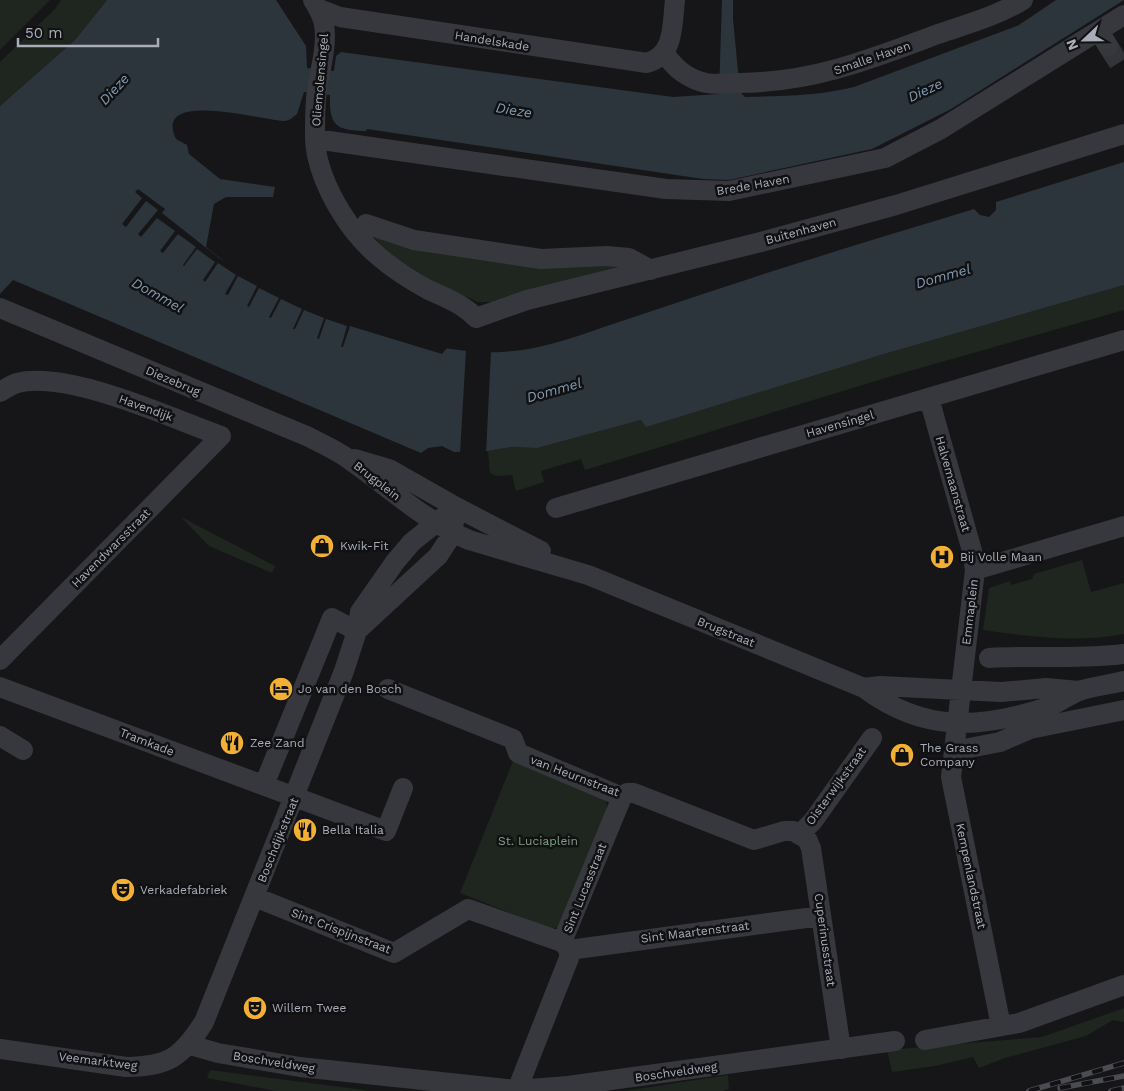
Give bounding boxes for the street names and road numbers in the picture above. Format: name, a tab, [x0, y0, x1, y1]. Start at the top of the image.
street label: Handelskade	[454, 28, 530, 54]
street label: Oliemolensingel	[309, 33, 331, 127]
street label: Smalle Haven	[832, 38, 912, 78]
street label: Brede Haven	[715, 172, 791, 198]
street label: Buitenhaven	[764, 215, 838, 247]
street label: Diezebrug	[143, 363, 203, 399]
street label: Havendijk	[117, 392, 175, 424]
street label: Havensingel	[805, 408, 876, 440]
street label: Halvemaanstraat	[933, 434, 973, 534]
street label: Brugplein	[351, 458, 403, 504]
street label: Havendwarsstraat	[69, 506, 153, 590]
street label: Emmaplein	[959, 578, 981, 646]
street label: Brugstraat	[695, 614, 757, 650]
street label: Tramkade	[118, 725, 176, 759]
street label: Oisterwijkstraat	[803, 744, 869, 828]
street label: van Heurnstraat	[529, 753, 621, 799]
street label: Boschdijkstraat	[255, 795, 301, 885]
street label: Kempenlandstraat	[953, 822, 989, 930]
street label: Sint Lucasstraat	[561, 841, 609, 935]
street label: Cuperinusstraat	[812, 893, 838, 987]
street label: Sint Crispijnstraat	[289, 906, 393, 956]
street label: Sint Maartenstraat	[640, 918, 750, 946]
street label: Veemarktweg	[58, 1049, 139, 1073]
street label: Boschveldweg	[232, 1049, 317, 1075]
street label: Boschveldweg	[634, 1059, 719, 1085]

